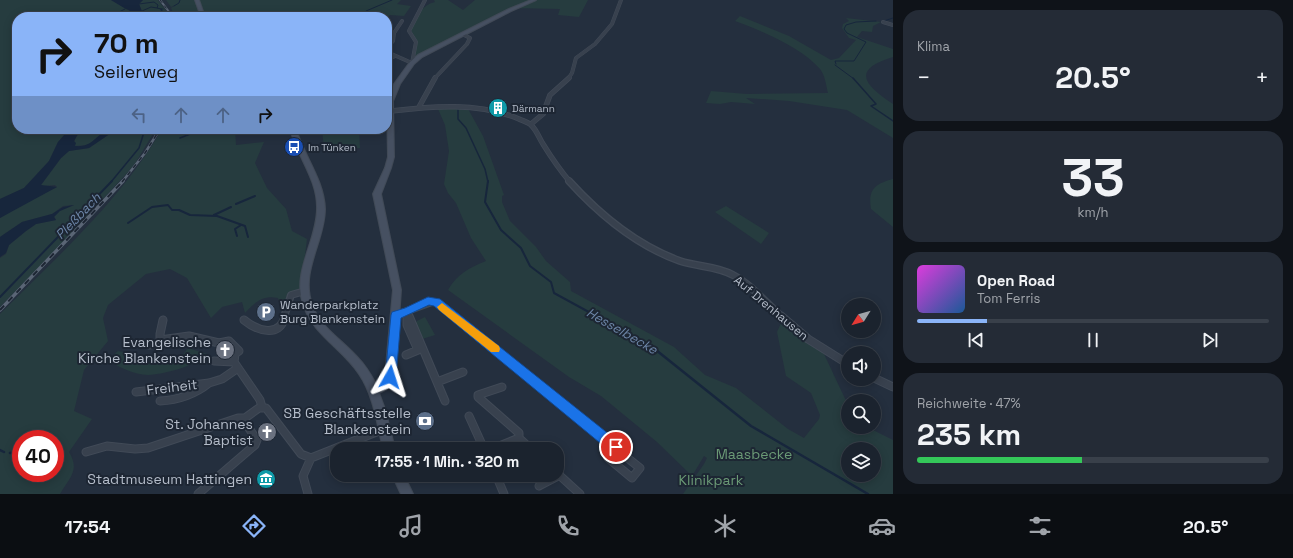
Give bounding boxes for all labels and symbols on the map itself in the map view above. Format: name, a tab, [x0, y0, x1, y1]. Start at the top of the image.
building icon: Därmann	[487, 97, 509, 119]
place label: Därmann	[512, 102, 555, 115]
bus stop icon: Im Tünken	[283, 136, 305, 158]
place label: Im Tünken	[308, 141, 356, 154]
water label: Pleßbach	[52, 188, 105, 243]
street label: Auf Drenhausen	[731, 272, 811, 344]
place label: Wanderparkplatz Burg Blankenstein	[280, 297, 385, 327]
north arrow	[841, 298, 881, 338]
parking icon: Wanderparkplatz Burg Blankenstein	[255, 301, 277, 323]
water label: Hesselbecke	[584, 304, 662, 359]
place label: Evangelische Kirche Blankenstein	[78, 333, 211, 367]
church icon: Evangelische Kirche Blankenstein	[214, 339, 236, 361]
position arrow	[369, 356, 411, 398]
street label: Freiheit	[146, 375, 198, 399]
place label: SB Geschäftsstelle Blankenstein	[284, 404, 411, 438]
bank icon: SB Geschäftsstelle Blankenstein	[414, 410, 436, 432]
place label: St. Johannes Baptist	[165, 415, 253, 449]
church icon: St. Johannes Baptist	[256, 421, 278, 443]
speed limit sign: 40	[12, 430, 64, 482]
pin	[599, 430, 633, 464]
park label: Maasbecke	[716, 445, 792, 463]
museum icon: Stadtmuseum Hattingen	[255, 468, 277, 490]
place label: Stadtmuseum Hattingen	[87, 470, 252, 488]
park label: Klinikpark	[679, 471, 744, 489]

